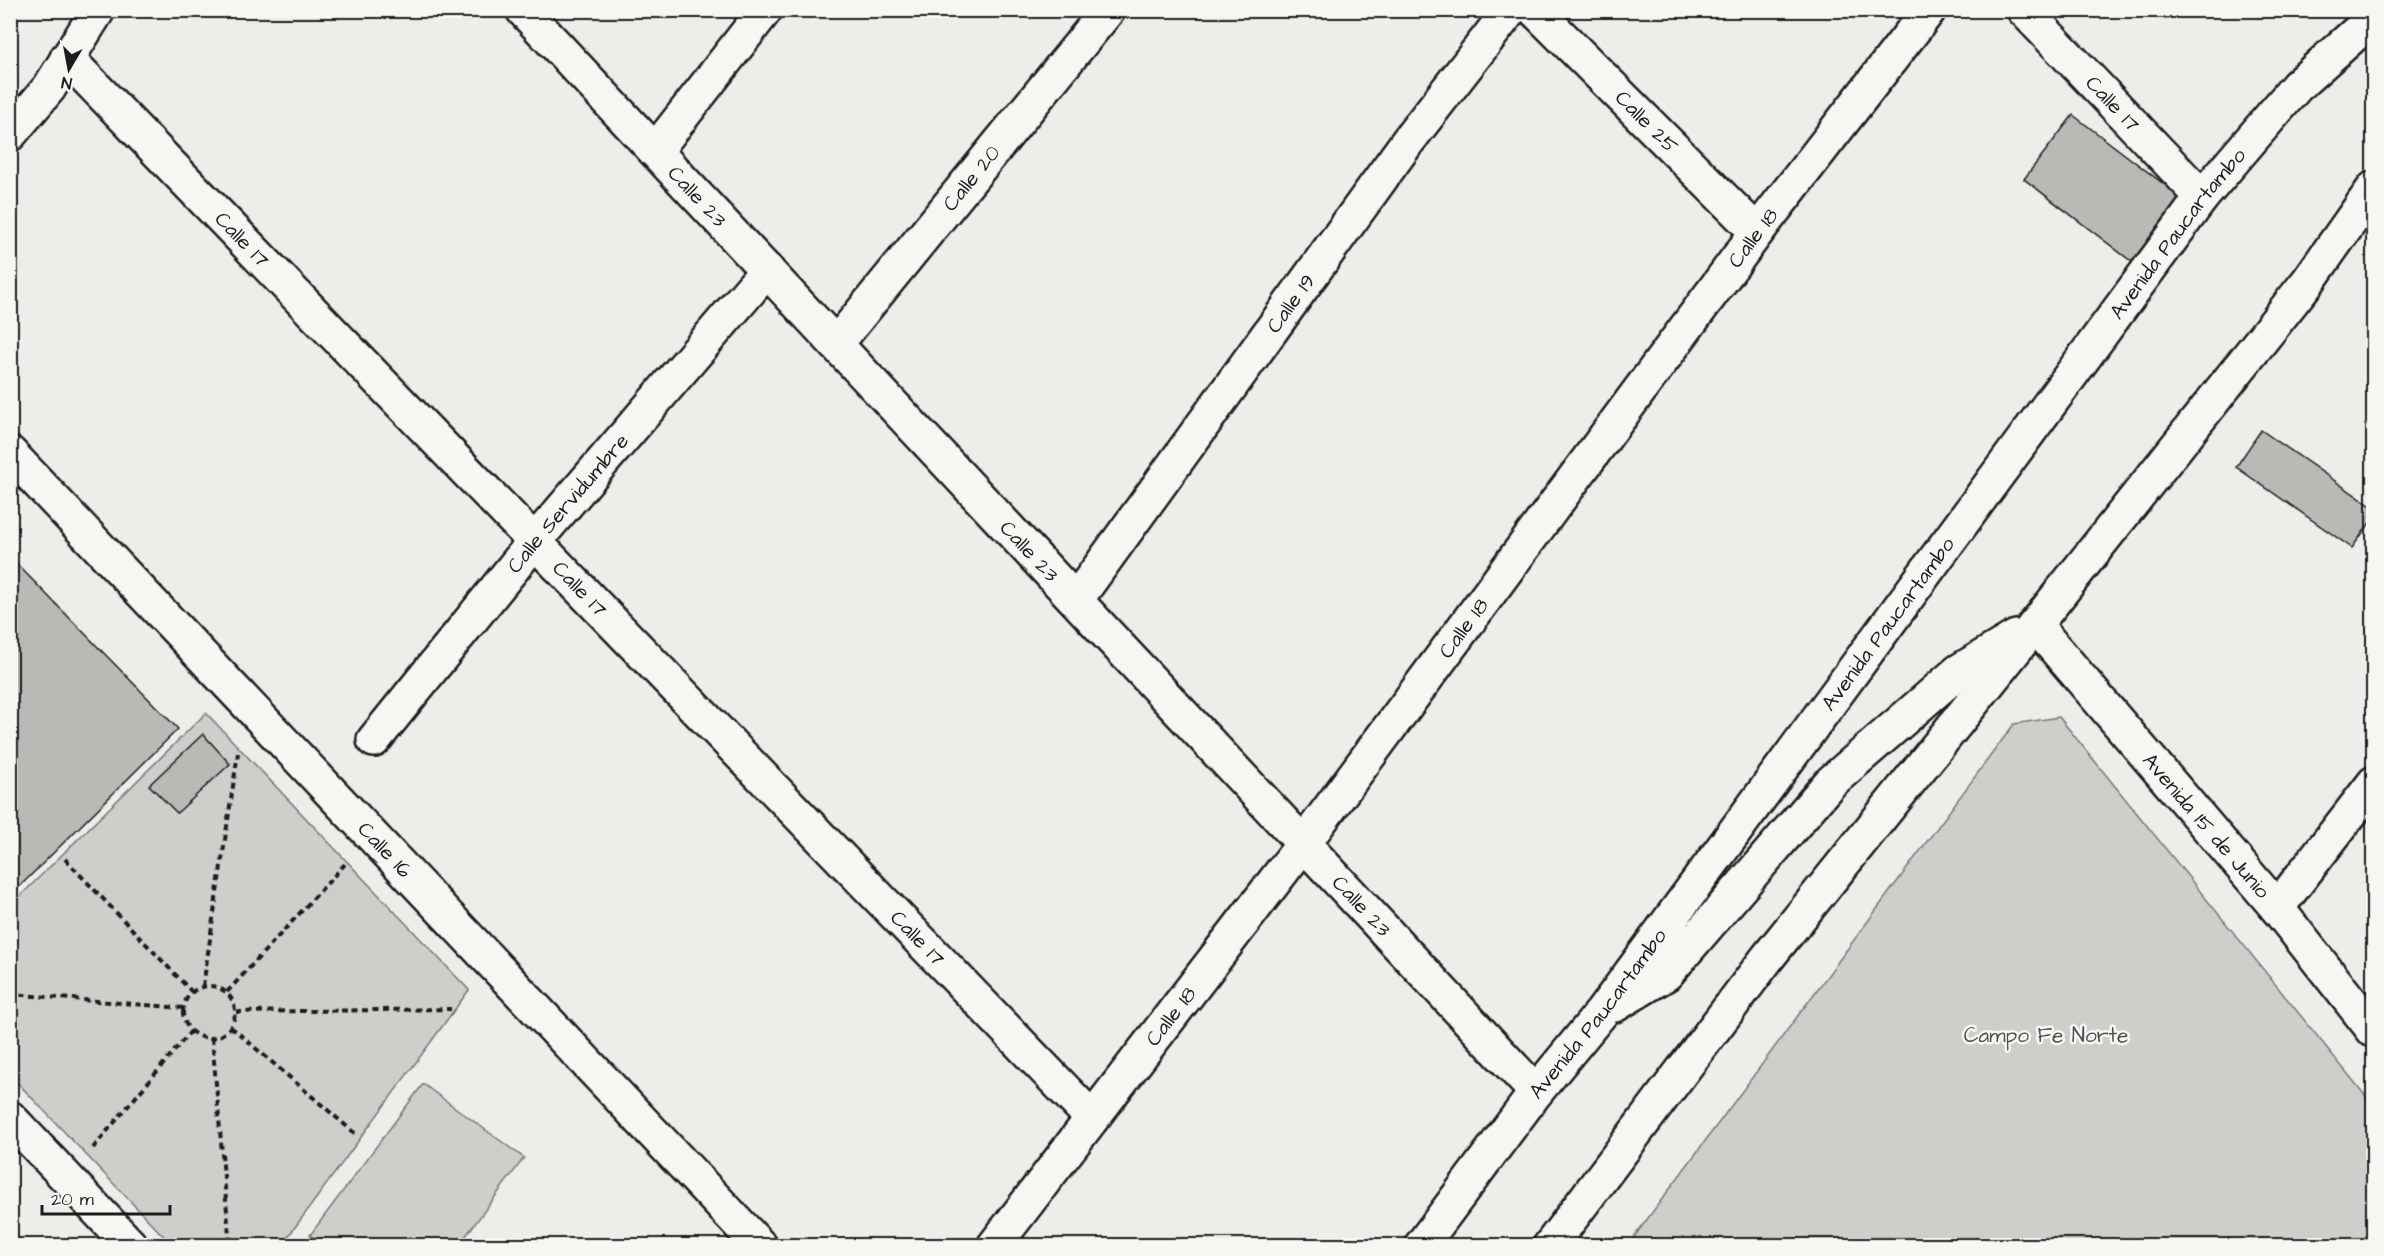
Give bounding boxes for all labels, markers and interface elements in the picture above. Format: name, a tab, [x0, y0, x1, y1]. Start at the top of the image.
north arrow	[39, 39, 99, 99]
street label: Calle 17	[2079, 69, 2146, 138]
text: N	[60, 71, 73, 94]
street label: Calle 25	[1608, 84, 1685, 160]
street label: Calle 20	[936, 139, 1007, 217]
street label: Avenida Paucartambo	[2103, 142, 2253, 325]
street label: Calle 23	[661, 159, 733, 234]
street label: Calle 18	[1721, 202, 1786, 274]
street label: Calle 17	[208, 205, 276, 274]
street label: Calle 19	[1260, 268, 1322, 339]
street label: Calle Servidumbre	[500, 427, 636, 580]
street label: Calle 23	[993, 514, 1065, 589]
street label: Avenida Paucartambo	[1815, 531, 1962, 717]
street label: Calle 17	[546, 555, 614, 623]
street label: Calle 18	[1432, 592, 1496, 664]
street label: Avenida 15 de Junio	[2136, 747, 2277, 905]
street label: Calle 16	[351, 815, 419, 885]
street label: Calle 23	[1325, 869, 1398, 943]
street label: Calle 17	[884, 904, 951, 973]
street label: Avenida Paucartambo	[1522, 923, 1674, 1105]
street label: Calle 18	[1139, 980, 1204, 1052]
park label: Campo Fe Norte	[1964, 1021, 2128, 1051]
scale bar	[42, 1178, 170, 1216]
text: 20 m	[51, 1187, 94, 1212]

